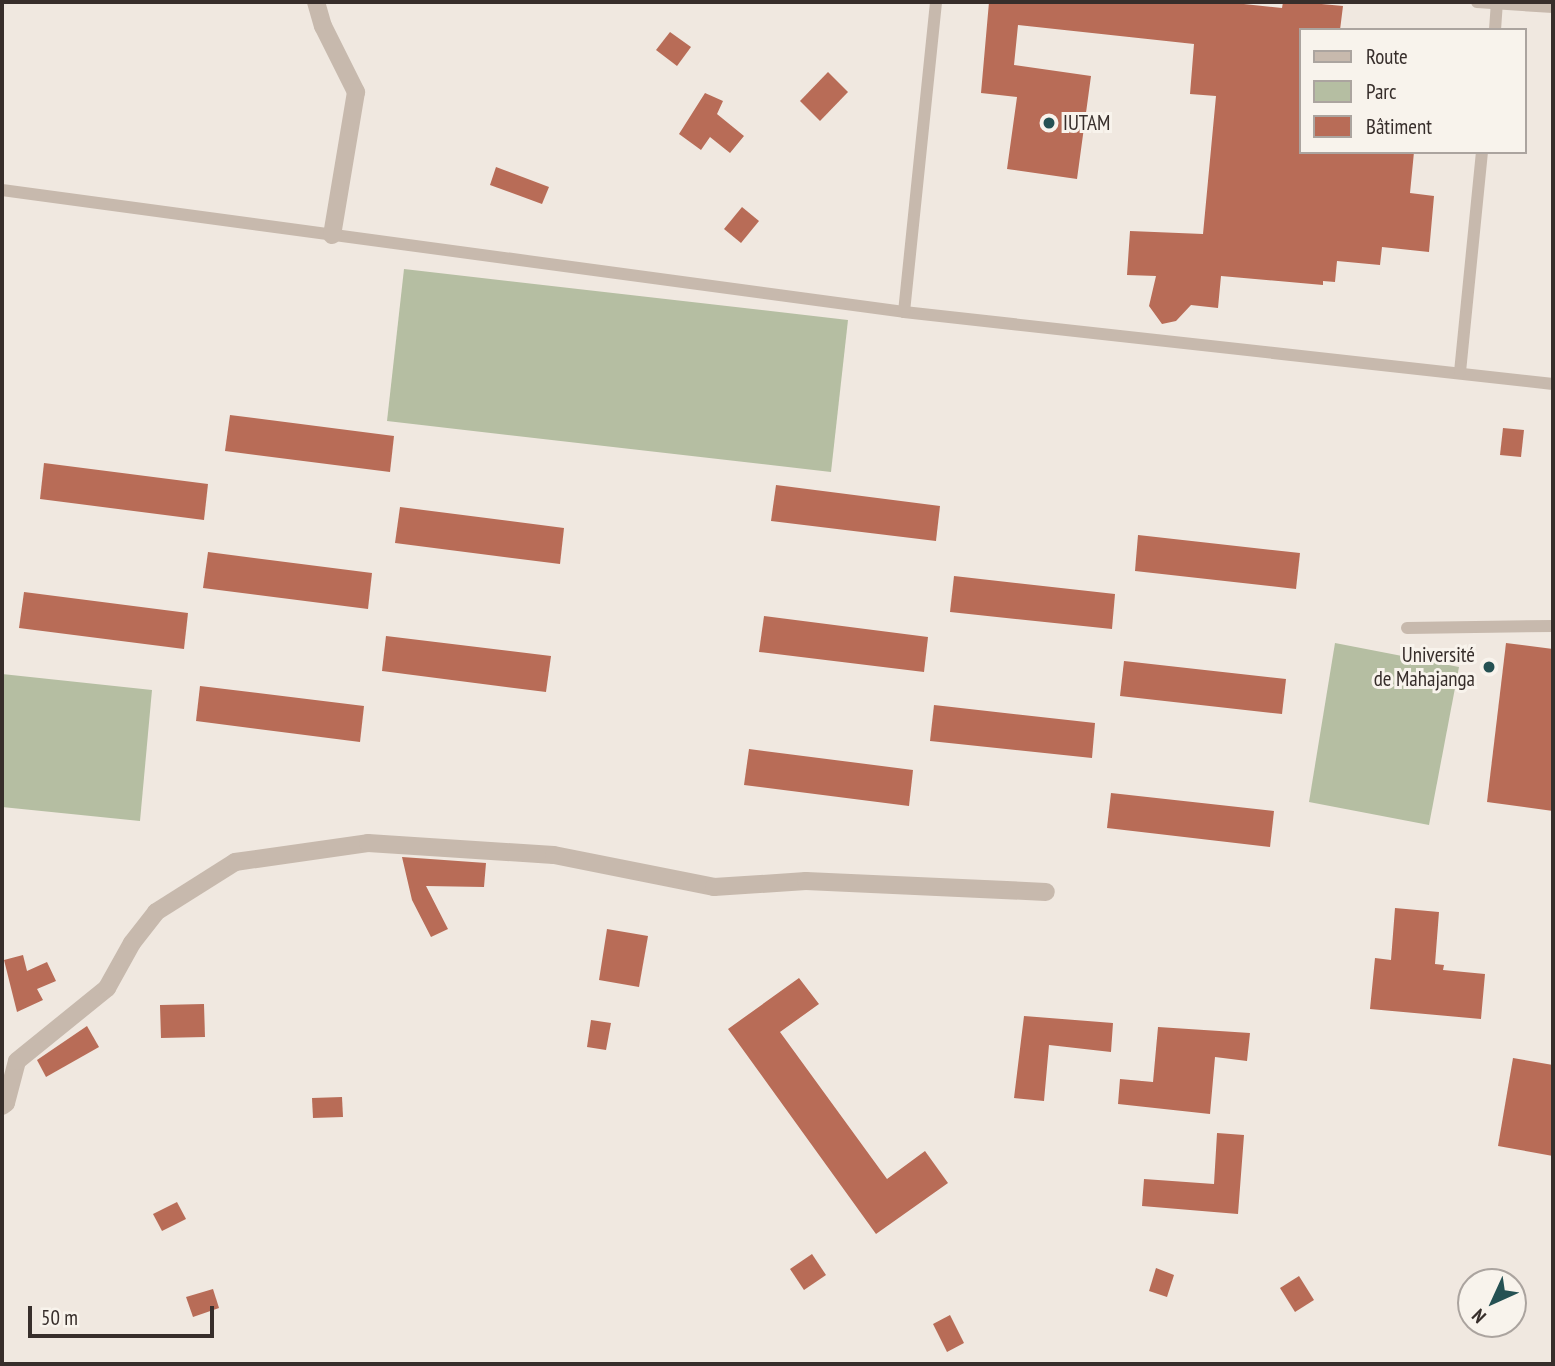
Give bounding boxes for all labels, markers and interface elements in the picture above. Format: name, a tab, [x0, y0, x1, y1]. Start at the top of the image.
legend	[1300, 28, 1527, 154]
text: Route	[1366, 43, 1408, 70]
text: Parc	[1366, 78, 1397, 105]
place label: IUTAM	[1063, 110, 1110, 136]
text: Bâtiment	[1366, 113, 1432, 140]
marker: IUTAM	[1041, 115, 1057, 131]
place label: Université de Mahajanga	[1374, 642, 1475, 692]
marker: Université de Mahajanga	[1481, 659, 1497, 675]
north arrow	[1457, 1268, 1527, 1338]
scale bar	[32, 1292, 217, 1336]
text: 50 m	[41, 1304, 78, 1331]
text: N	[1466, 1304, 1491, 1329]

